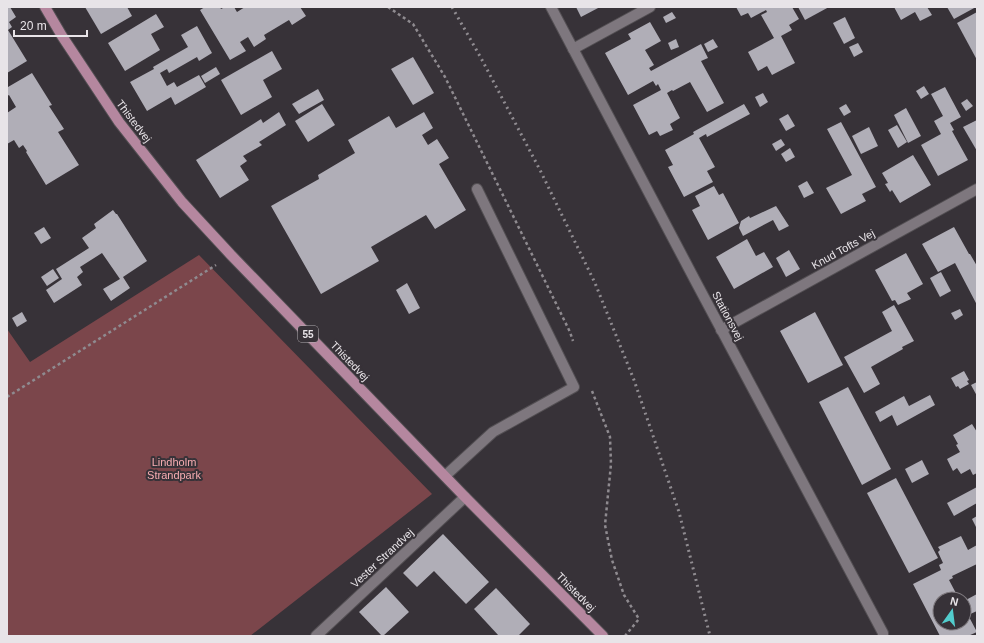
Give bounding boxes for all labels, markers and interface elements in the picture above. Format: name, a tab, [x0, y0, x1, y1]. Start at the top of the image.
scale bar	[14, 12, 87, 38]
text: 20 m	[20, 19, 47, 33]
street label: Thistedvej	[114, 97, 154, 145]
street label: Knud Tofts Vej	[809, 227, 877, 271]
street label: Stationsvej	[710, 289, 746, 343]
road number: 55	[298, 326, 318, 342]
street label: Thistedvej	[328, 339, 372, 383]
park label: Lindholm Strandpark	[147, 456, 201, 481]
street label: Vester Strandvej	[348, 526, 416, 590]
street label: Thistedvej	[554, 570, 598, 614]
north arrow	[932, 591, 972, 631]
text: N	[949, 595, 960, 608]

